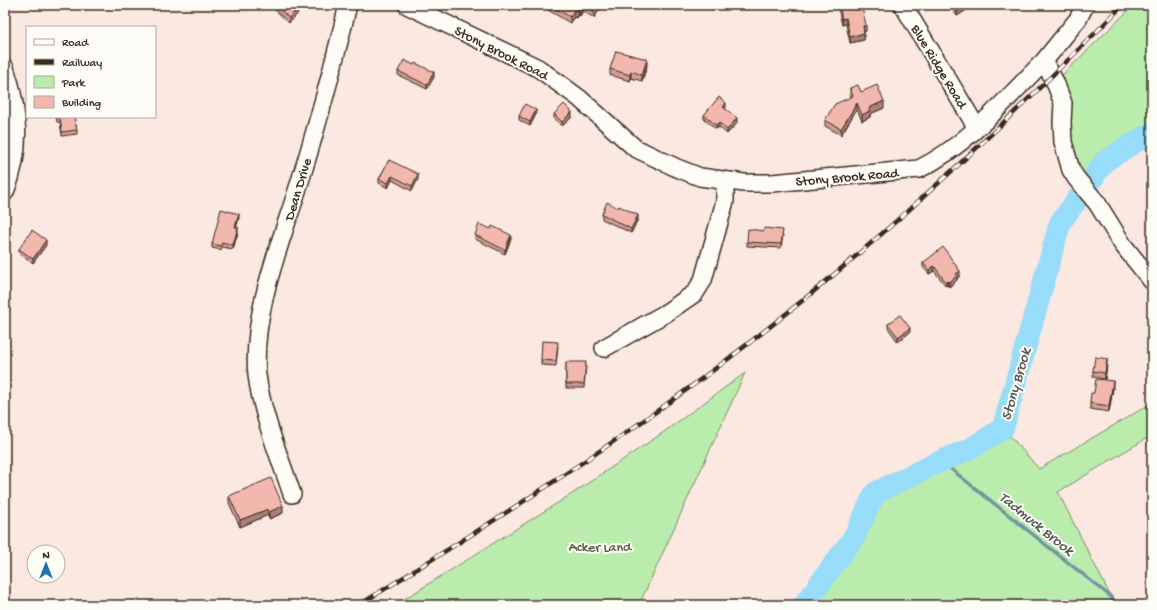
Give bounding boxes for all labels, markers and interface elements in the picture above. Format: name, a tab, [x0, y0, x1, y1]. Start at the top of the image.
street label: Blue Ridge Road	[906, 21, 971, 114]
street label: Stony Brook Road	[451, 23, 552, 86]
legend	[26, 26, 156, 118]
text: Road	[62, 37, 89, 51]
text: Railway	[62, 57, 102, 71]
text: Park	[61, 77, 87, 91]
text: Building	[61, 97, 101, 111]
street label: Dean Drive	[282, 156, 317, 224]
street label: Stony Brook Road	[795, 165, 901, 191]
water label: Stony Brook	[998, 345, 1036, 423]
water label: Tadmuck Brook	[995, 489, 1078, 561]
park label: Acker Land	[569, 540, 633, 557]
north arrow	[26, 544, 66, 584]
text: N	[42, 550, 50, 562]

